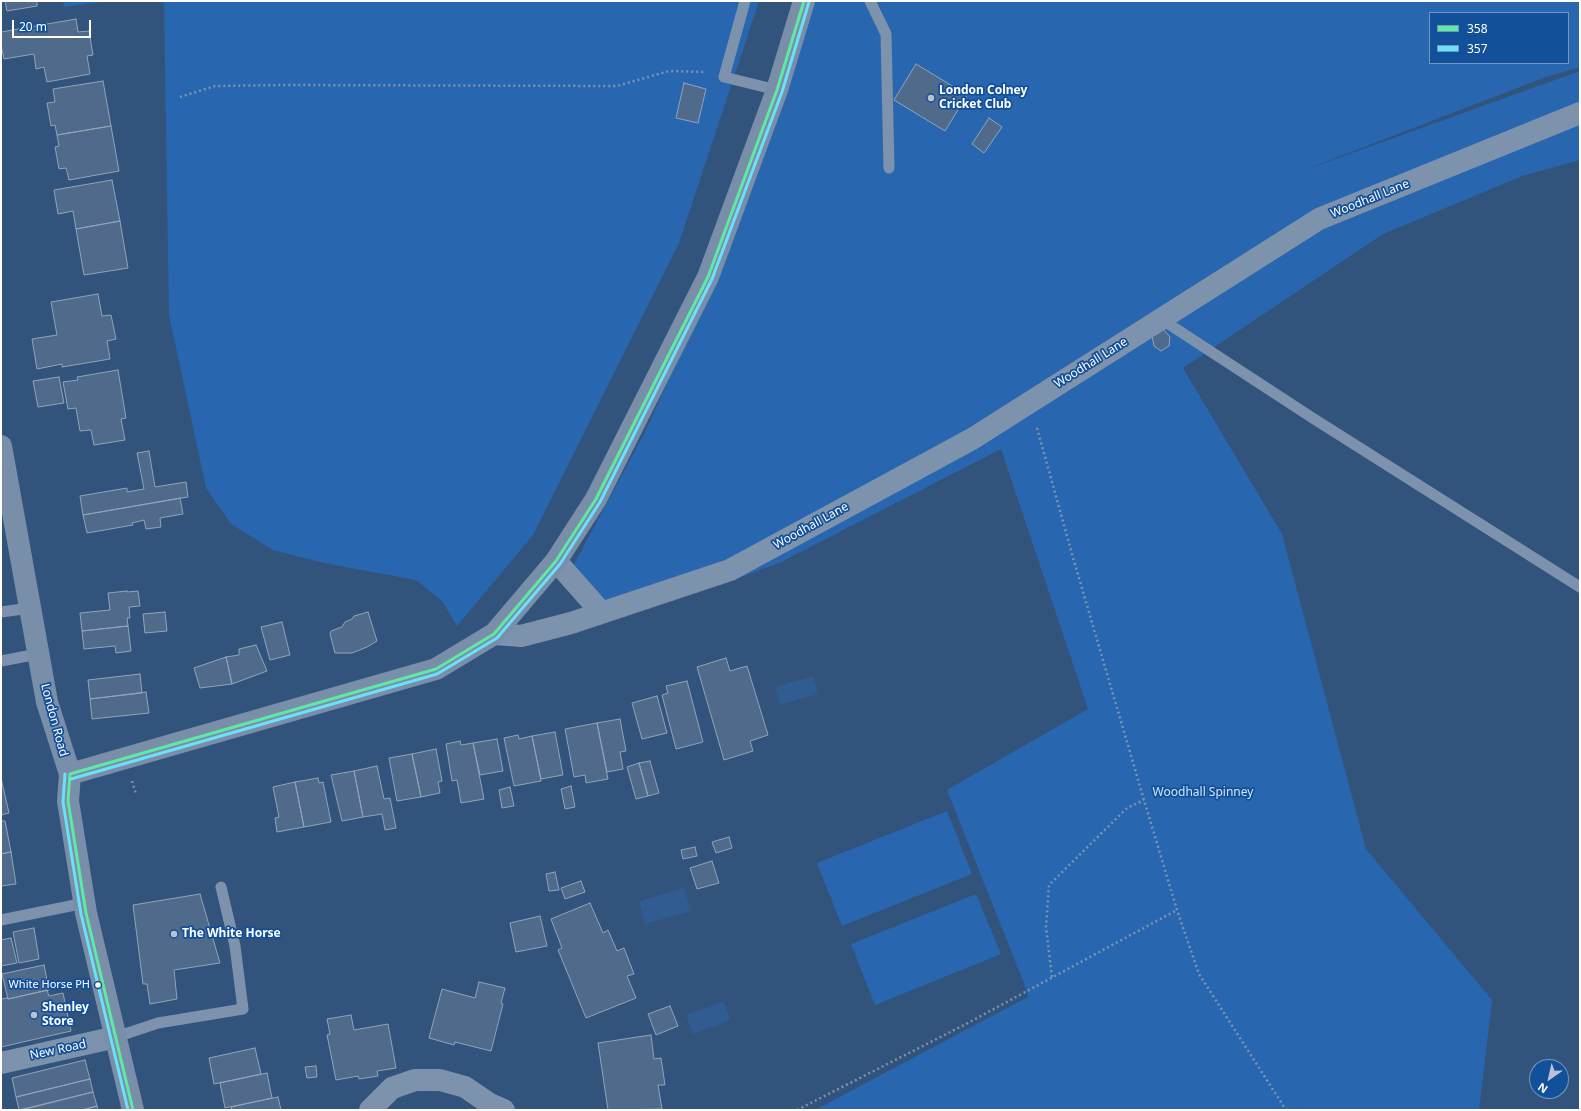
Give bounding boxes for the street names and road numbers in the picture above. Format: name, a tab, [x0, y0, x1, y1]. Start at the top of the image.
street label: Woodhall Lane	[1329, 177, 1411, 221]
street label: Woodhall Lane	[1052, 335, 1130, 391]
street label: Woodhall Lane	[771, 499, 851, 553]
street label: London Road	[37, 682, 71, 758]
street label: New Road	[29, 1037, 87, 1063]

